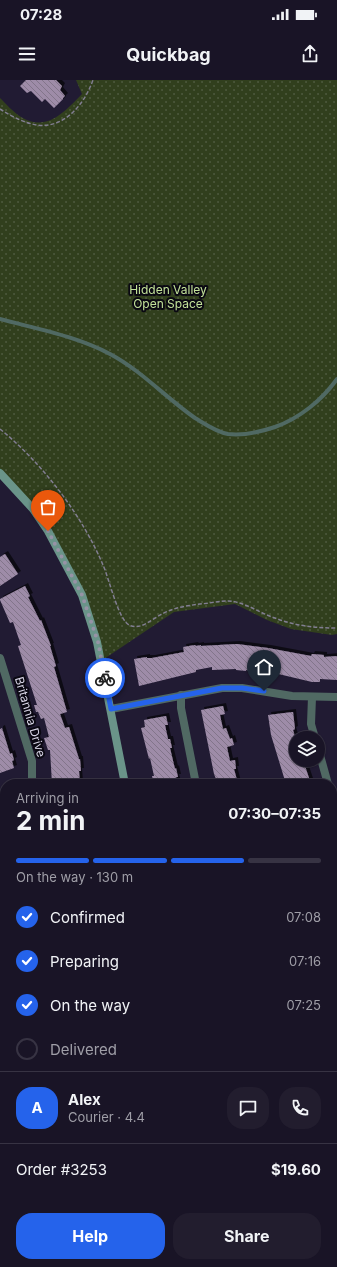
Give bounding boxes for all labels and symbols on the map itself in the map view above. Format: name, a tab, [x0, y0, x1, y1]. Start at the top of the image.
park label: Hidden Valley Open Space	[129, 282, 207, 311]
pin	[31, 490, 65, 531]
pin	[247, 650, 281, 691]
courier	[85, 658, 125, 698]
street label: Britannia Drive	[12, 675, 49, 759]

